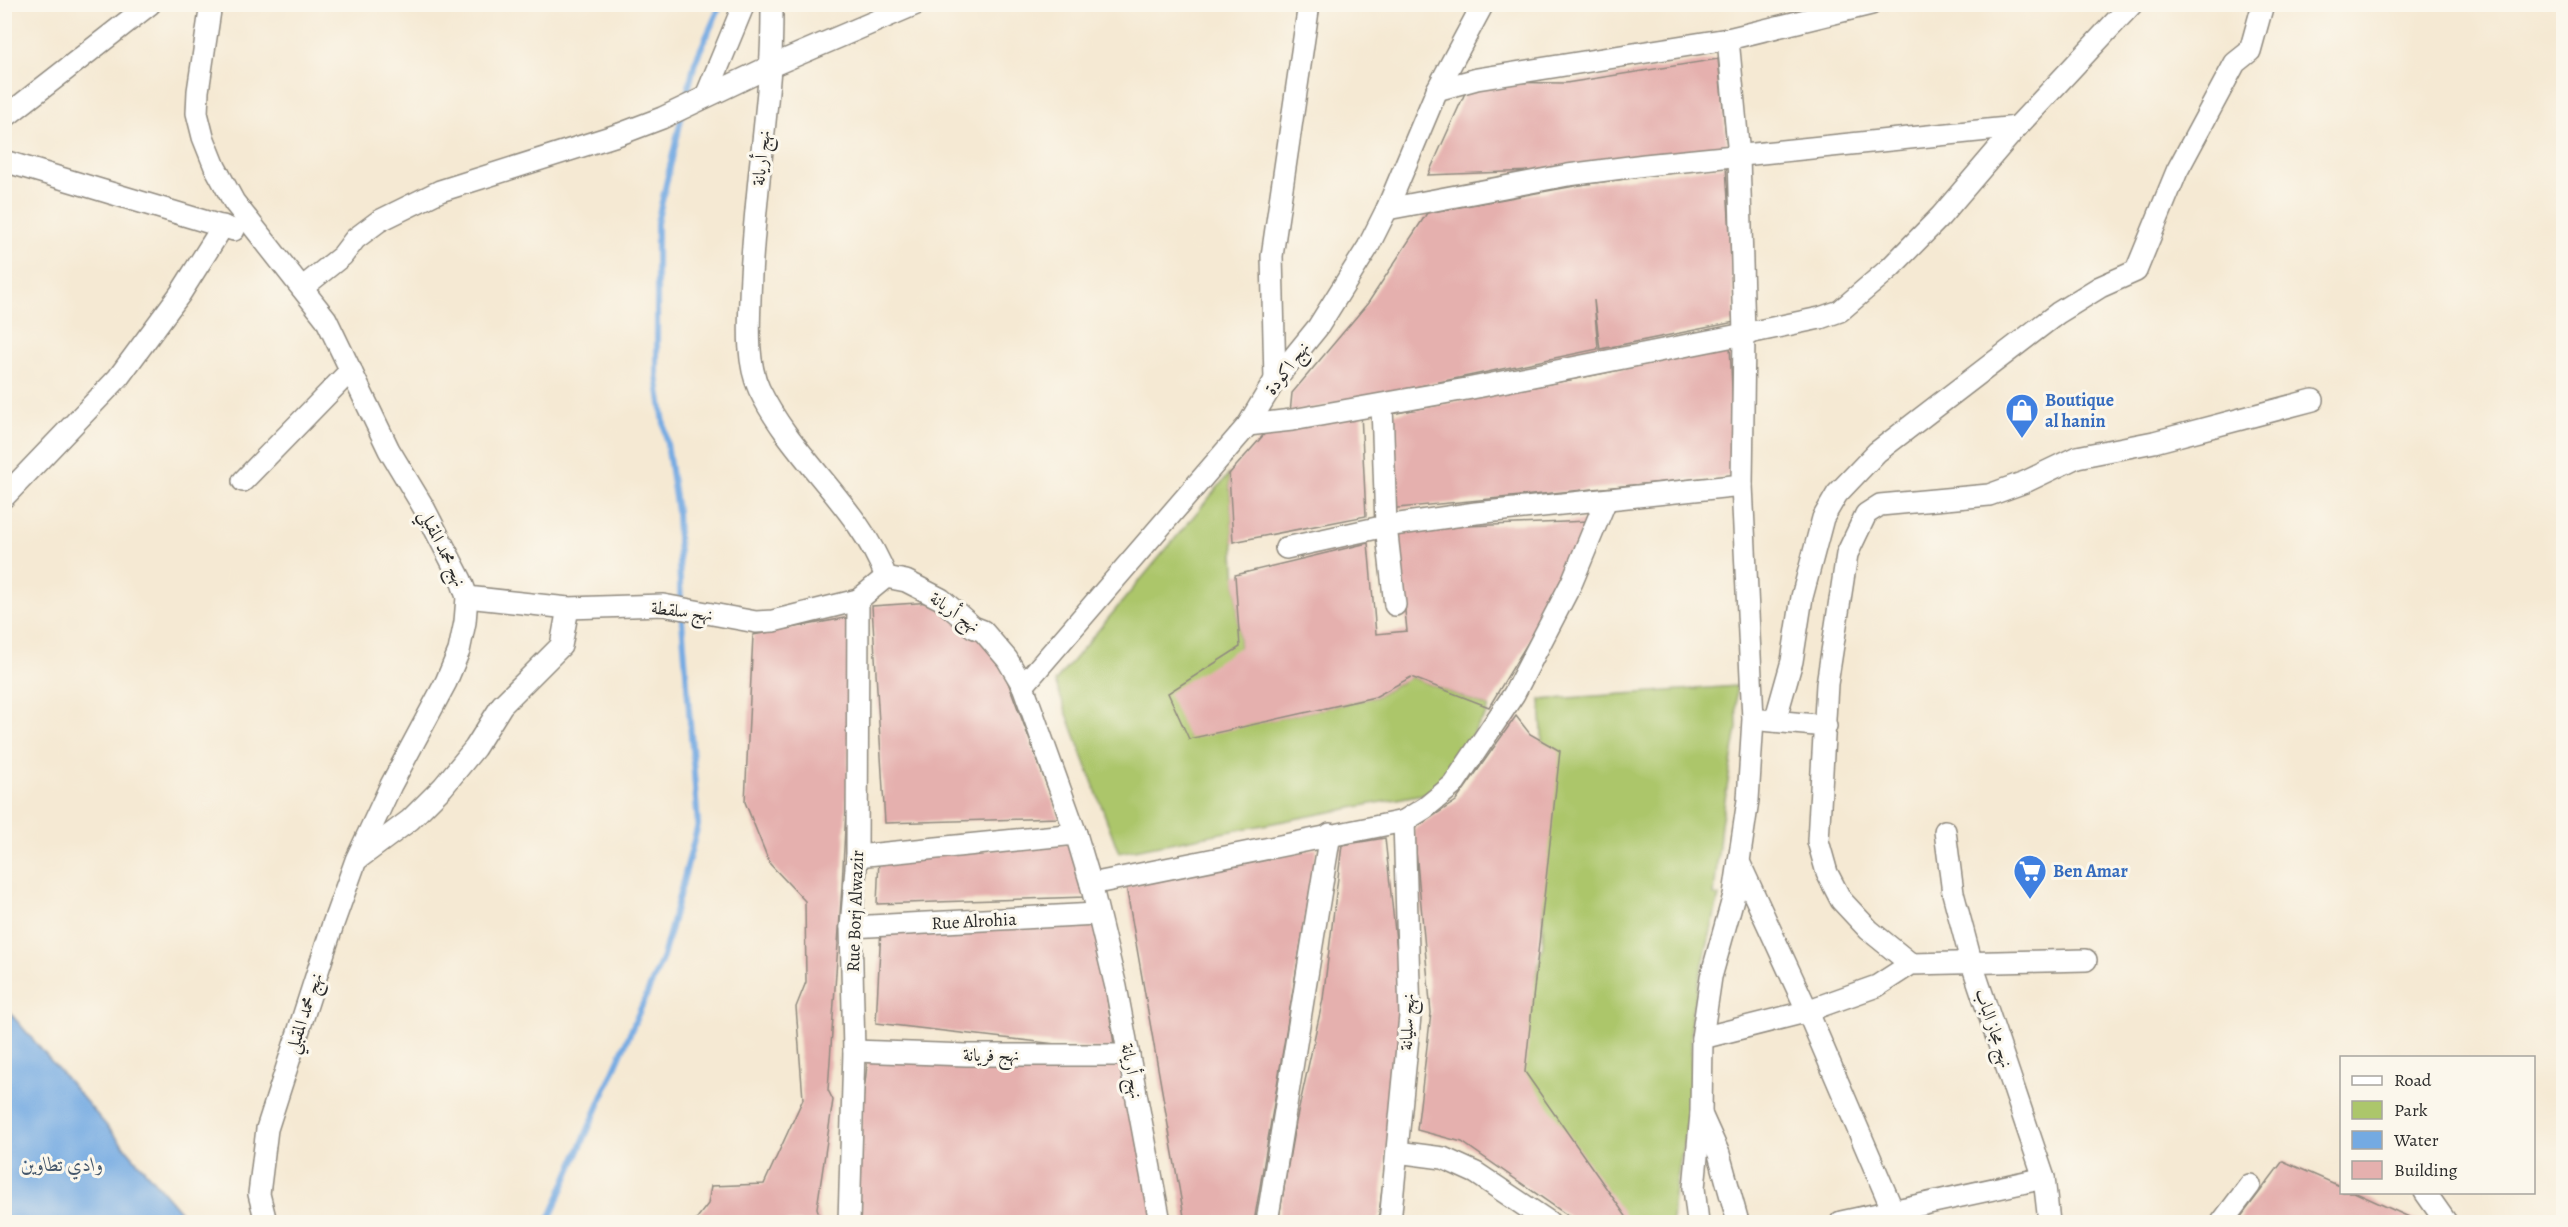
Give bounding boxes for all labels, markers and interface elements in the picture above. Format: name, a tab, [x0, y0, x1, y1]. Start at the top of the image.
street label: نهج أريانة	[745, 129, 780, 188]
street label: نهج اكودة	[1259, 336, 1318, 402]
place label: Boutique al hanin	[2045, 388, 2114, 433]
shop icon: Boutique al hanin	[2004, 392, 2040, 439]
street label: نهج محمد المقبلي	[409, 505, 472, 593]
street label: نهج أريانة	[923, 585, 985, 641]
street label: نهج سلقطة	[649, 595, 714, 631]
street label: Rue Borj Alwazir	[841, 850, 869, 972]
supermarket icon: Ben Amar	[2012, 853, 2048, 900]
place label: Ben Amar	[2053, 859, 2128, 883]
street label: Rue Alrohia	[931, 907, 1018, 935]
street label: نهج محمد المقبلي	[280, 970, 333, 1058]
street label: نهج مجاز الباب	[1965, 985, 2019, 1072]
street label: نهج سليانة	[1394, 993, 1424, 1051]
street label: نهج أريانة	[1111, 1041, 1150, 1101]
street label: نهج فريانة	[963, 1043, 1019, 1071]
legend	[2340, 1056, 2535, 1194]
text: Road	[2394, 1068, 2432, 1092]
text: Park	[2394, 1098, 2428, 1122]
text: Water	[2393, 1128, 2439, 1152]
water label: وادي تطاوين	[20, 1151, 104, 1180]
text: Building	[2394, 1158, 2458, 1182]

